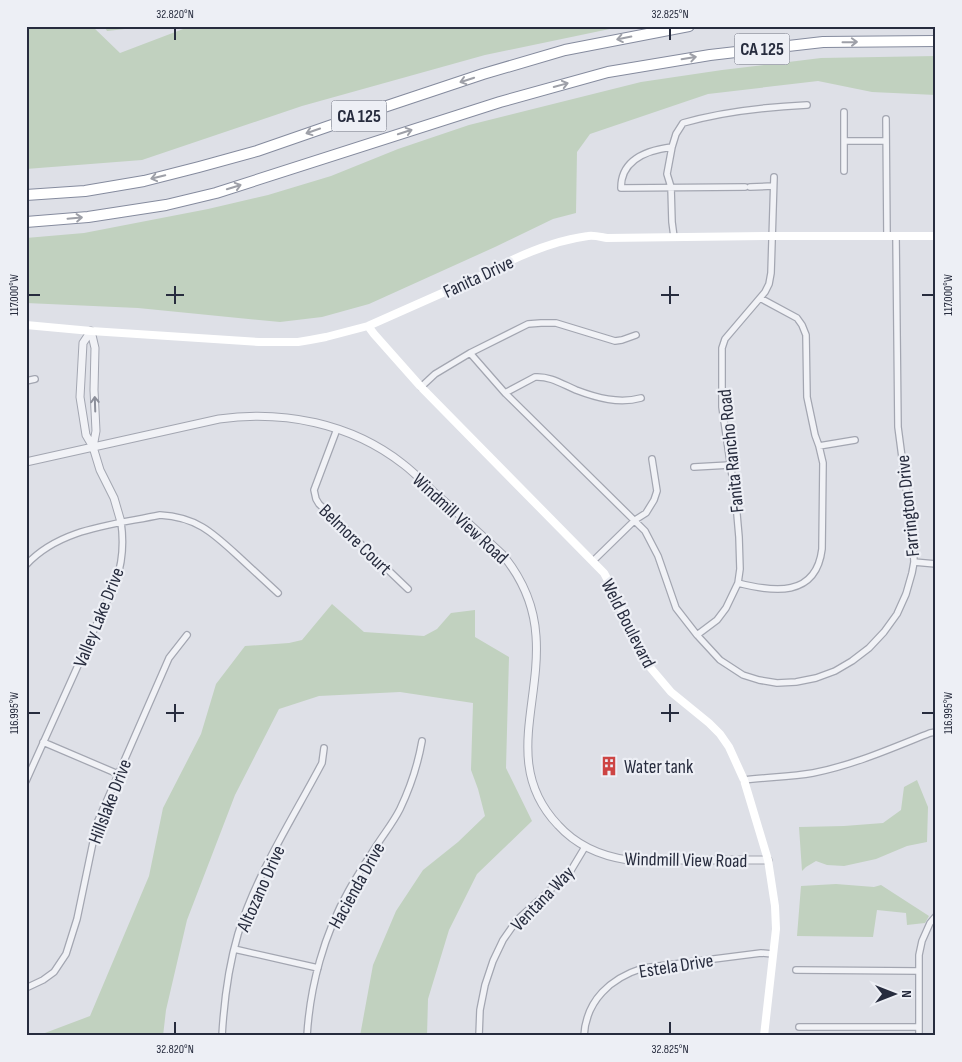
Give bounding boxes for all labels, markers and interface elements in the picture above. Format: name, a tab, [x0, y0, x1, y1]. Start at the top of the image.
text: 32.820°N	[156, 7, 194, 22]
text: 32.825°N	[651, 7, 689, 22]
one-way arrow	[617, 34, 633, 44]
road number: CA 125	[734, 34, 790, 64]
one-way arrow	[842, 37, 858, 47]
one-way arrow	[680, 53, 696, 63]
one-way arrow	[460, 75, 476, 85]
one-way arrow	[552, 79, 568, 89]
road number: CA 125	[332, 100, 386, 132]
one-way arrow	[397, 126, 413, 136]
one-way arrow	[306, 127, 322, 137]
one-way arrow	[150, 173, 166, 182]
one-way arrow	[226, 182, 242, 192]
one-way arrow	[67, 214, 83, 223]
street label: Fanita Drive	[440, 251, 518, 304]
text: 117.000°W	[7, 274, 22, 316]
text: 117.000°W	[941, 274, 956, 316]
street label: Fanita Rancho Road	[714, 388, 749, 514]
one-way arrow	[90, 396, 99, 412]
street label: Farrington Drive	[892, 454, 925, 558]
street label: Windmill View Road	[407, 469, 513, 569]
street label: Belmore Court	[314, 500, 396, 580]
street label: Valley Lake Drive	[69, 564, 130, 671]
street label: Weld Boulevard	[595, 575, 660, 672]
text: 116.995°W	[7, 692, 22, 734]
text: 116.995°W	[941, 692, 956, 734]
building icon: Water tank	[598, 755, 620, 777]
street label: Hillslake Drive	[84, 756, 137, 847]
place label: Water tank	[624, 756, 694, 779]
street label: Hacienda Drive	[324, 838, 390, 933]
street label: Altozano Drive	[232, 842, 291, 936]
street label: Windmill View Road	[624, 848, 748, 873]
street label: Ventana Way	[506, 861, 580, 936]
street label: Estela Drive	[637, 949, 715, 984]
north arrow	[870, 970, 920, 1020]
text: N	[898, 990, 915, 998]
text: 32.820°N	[156, 1042, 194, 1057]
text: 32.825°N	[651, 1042, 689, 1057]

